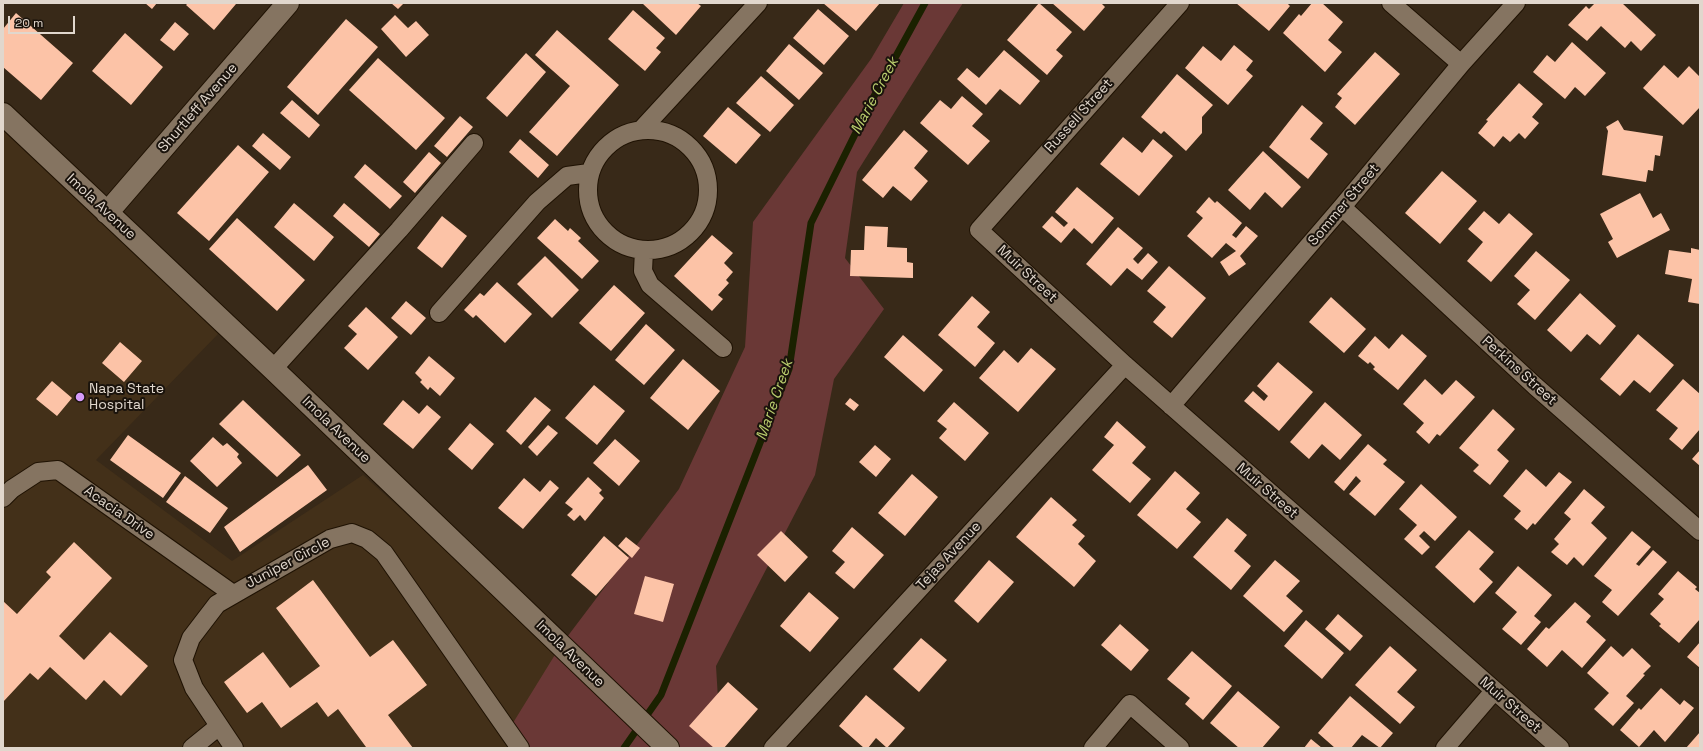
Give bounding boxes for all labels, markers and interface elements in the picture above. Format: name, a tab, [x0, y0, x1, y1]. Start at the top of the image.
scale bar	[10, 8, 77, 34]
text: 20 m	[15, 15, 43, 31]
water label: Marie Creek	[847, 54, 903, 138]
street label: Shurtleff Avenue	[155, 60, 241, 156]
street label: Russell Street	[1041, 76, 1117, 156]
street label: Sommer Street	[1305, 161, 1383, 249]
street label: Imola Avenue	[63, 171, 139, 243]
street label: Muir Street	[994, 242, 1060, 306]
street label: Perkins Street	[1478, 333, 1560, 409]
water label: Marie Creek	[753, 357, 797, 443]
place label: Napa State Hospital	[89, 381, 164, 414]
marker: Napa State Hospital	[74, 391, 86, 403]
street label: Imola Avenue	[298, 393, 374, 467]
street label: Muir Street	[1233, 460, 1301, 522]
street label: Acacia Drive	[81, 483, 157, 543]
street label: Tejas Avenue	[913, 518, 985, 594]
street label: Juniper Circle	[243, 534, 333, 592]
street label: Imola Avenue	[532, 617, 608, 691]
street label: Muir Street	[1476, 674, 1544, 736]

